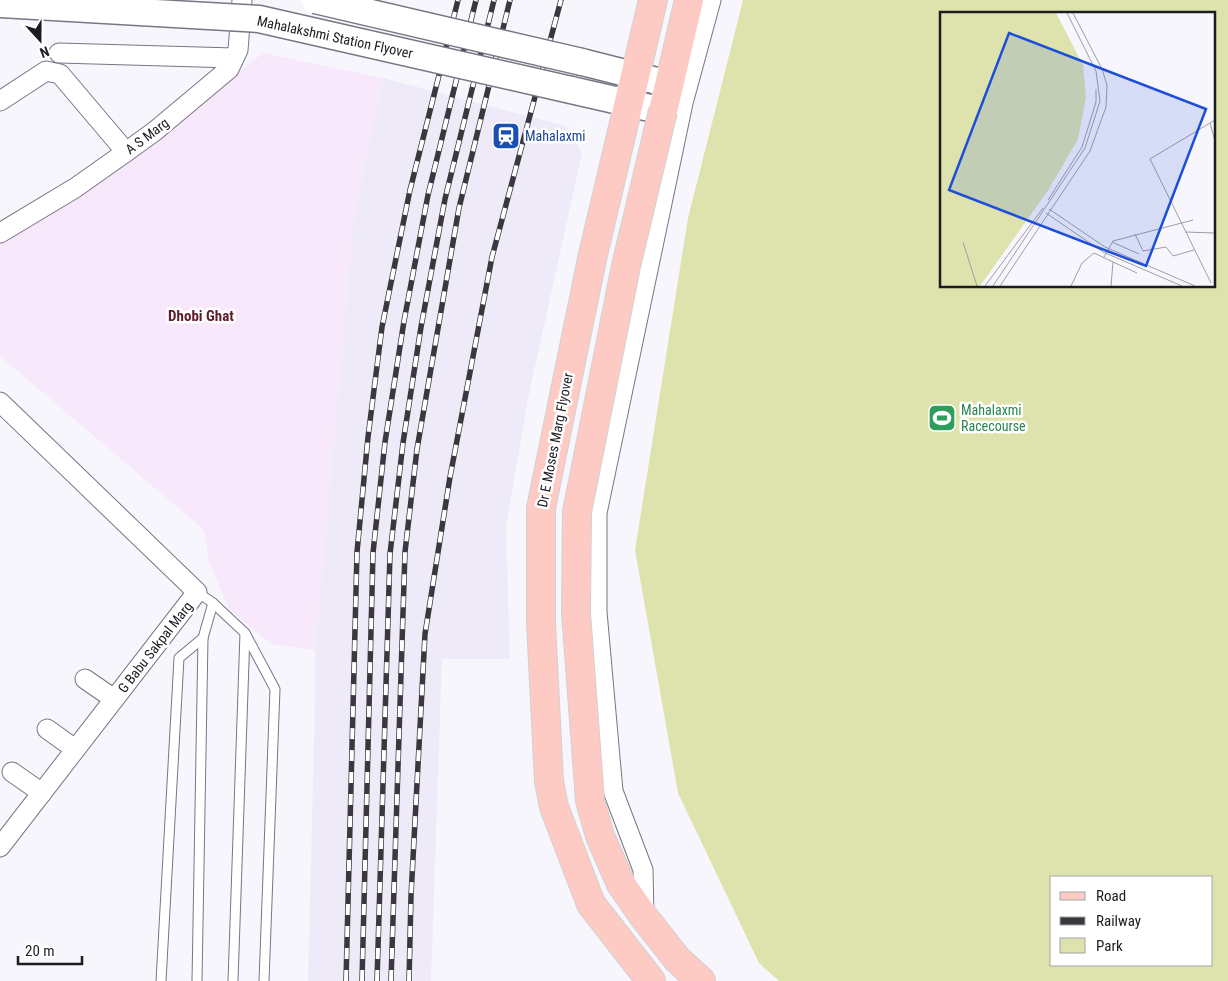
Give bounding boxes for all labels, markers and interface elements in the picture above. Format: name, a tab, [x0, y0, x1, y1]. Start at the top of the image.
inset map	[940, 12, 1216, 288]
street label: Mahalakshmi Station Flyover	[256, 13, 414, 61]
north arrow	[15, 15, 65, 65]
text: N	[38, 43, 52, 61]
street label: A S Marg	[122, 115, 172, 157]
station icon: Mahalaxmi	[491, 121, 521, 151]
place label: Mahalaxmi	[525, 128, 586, 144]
district label: Dhobi Ghat	[168, 307, 234, 325]
street label: Dr E Moses Marg Flyover	[534, 371, 576, 509]
place label: Mahalaxmi Racecourse	[961, 402, 1026, 434]
sports icon: Mahalaxmi Racecourse	[927, 403, 957, 433]
street label: G Babu Sakpal Marg	[114, 598, 196, 696]
legend	[1050, 876, 1213, 966]
text: Road	[1096, 887, 1126, 905]
text: Railway	[1096, 912, 1141, 930]
scale bar	[18, 934, 81, 966]
text: Park	[1096, 937, 1123, 955]
text: 20 m	[25, 942, 55, 960]

